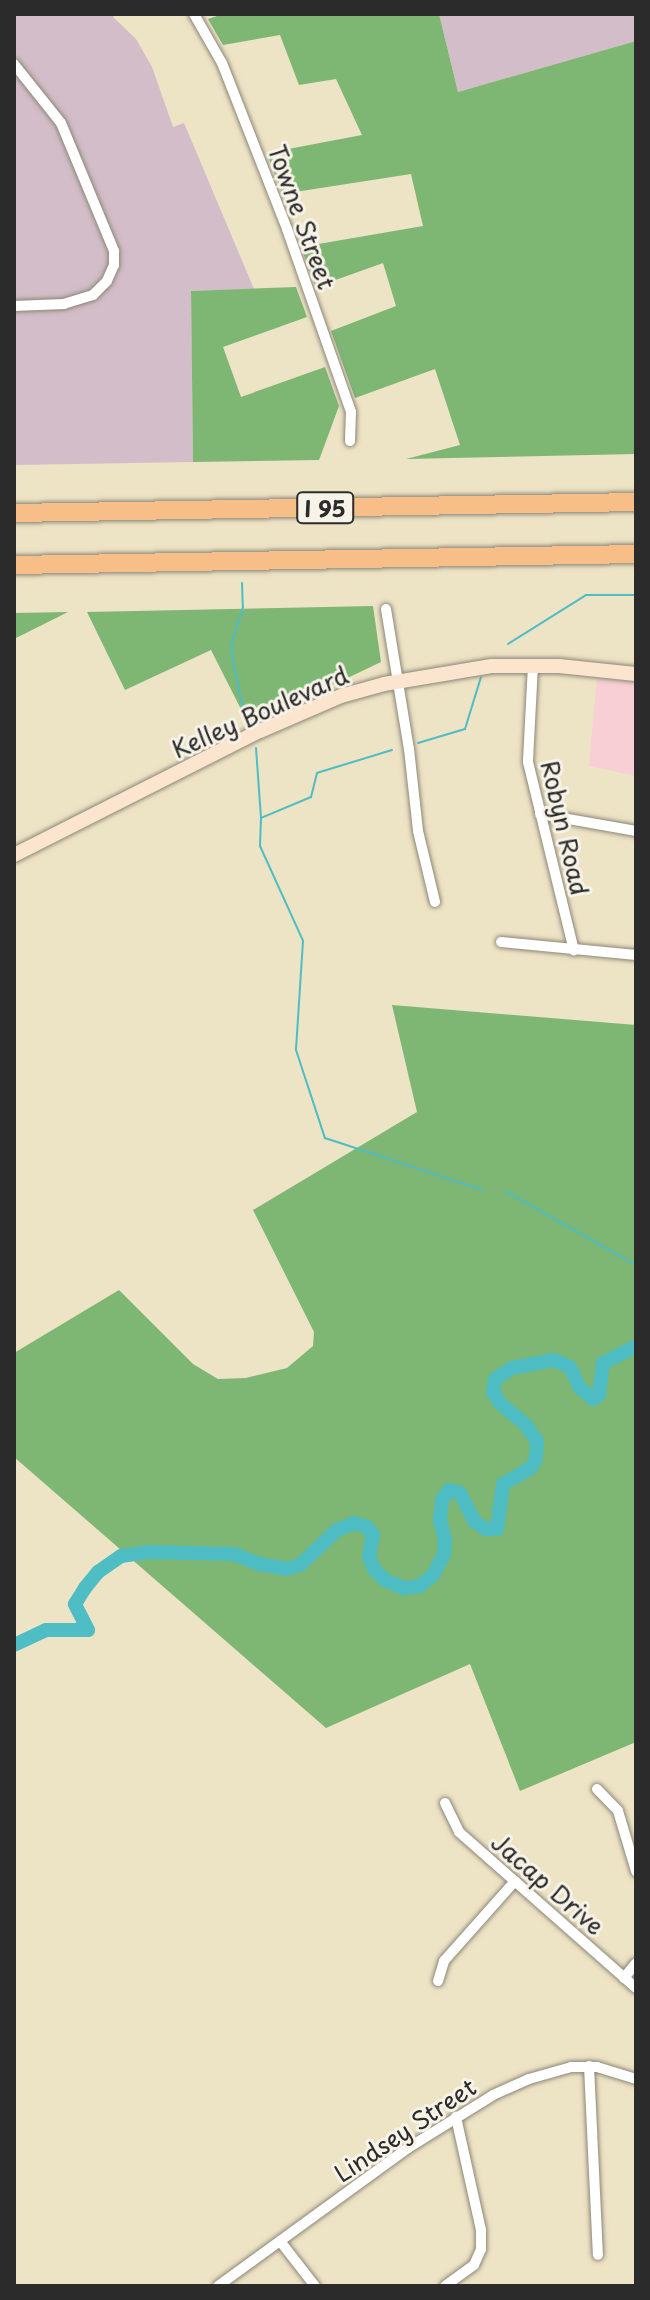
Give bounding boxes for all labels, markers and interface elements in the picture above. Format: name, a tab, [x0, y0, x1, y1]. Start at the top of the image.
street label: Towne Street	[263, 141, 341, 293]
road number: I 95	[295, 490, 355, 526]
street label: Kelley Boulevard	[167, 660, 353, 764]
street label: Robyn Road	[536, 758, 594, 898]
street label: Jacap Drive	[486, 1828, 610, 1940]
street label: Lindsey Street	[328, 2072, 482, 2188]

